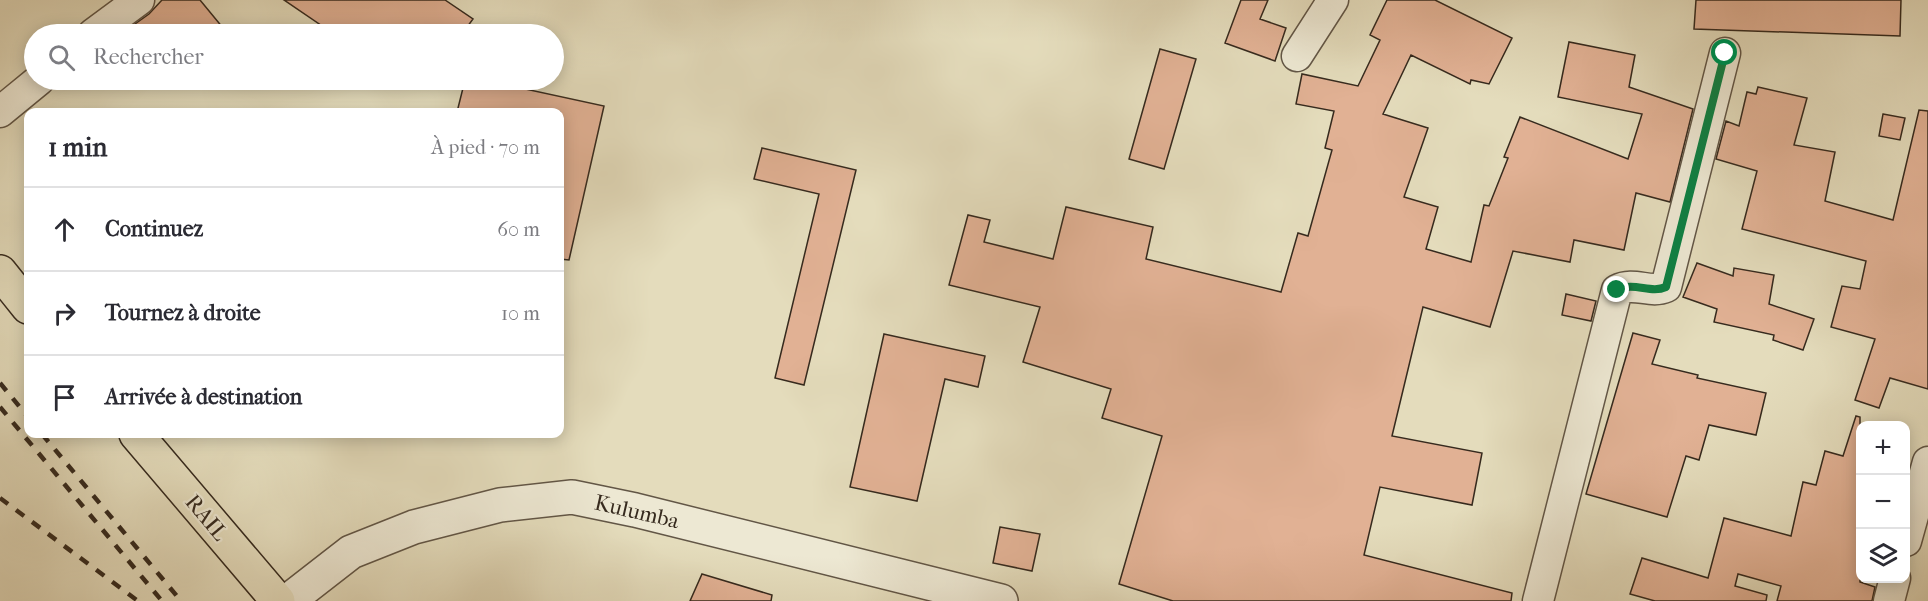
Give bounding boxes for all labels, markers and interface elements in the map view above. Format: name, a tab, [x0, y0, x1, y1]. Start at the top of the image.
search box	[24, 24, 564, 90]
route start	[1711, 39, 1737, 65]
icon: search	[45, 41, 78, 74]
text: Rechercher	[93, 44, 204, 70]
text: 1 min	[48, 132, 107, 163]
text: À pied · 70 m	[431, 136, 540, 159]
icon: ahead	[48, 213, 81, 246]
text: Continuez	[105, 216, 203, 242]
text: 60 m	[497, 218, 540, 241]
route end	[1603, 276, 1629, 302]
icon: right	[48, 297, 81, 330]
text: Tournez à droite	[105, 300, 261, 326]
text: 10 m	[501, 302, 540, 325]
icon: arrive	[48, 381, 81, 414]
text: Arrivée à destination	[105, 384, 302, 410]
map controls	[1856, 421, 1910, 583]
button: +	[1856, 421, 1910, 475]
button: −	[1856, 475, 1910, 529]
street label: RAIL	[180, 489, 233, 547]
street label: Kulumba	[592, 490, 683, 535]
button: layers	[1856, 529, 1910, 583]

